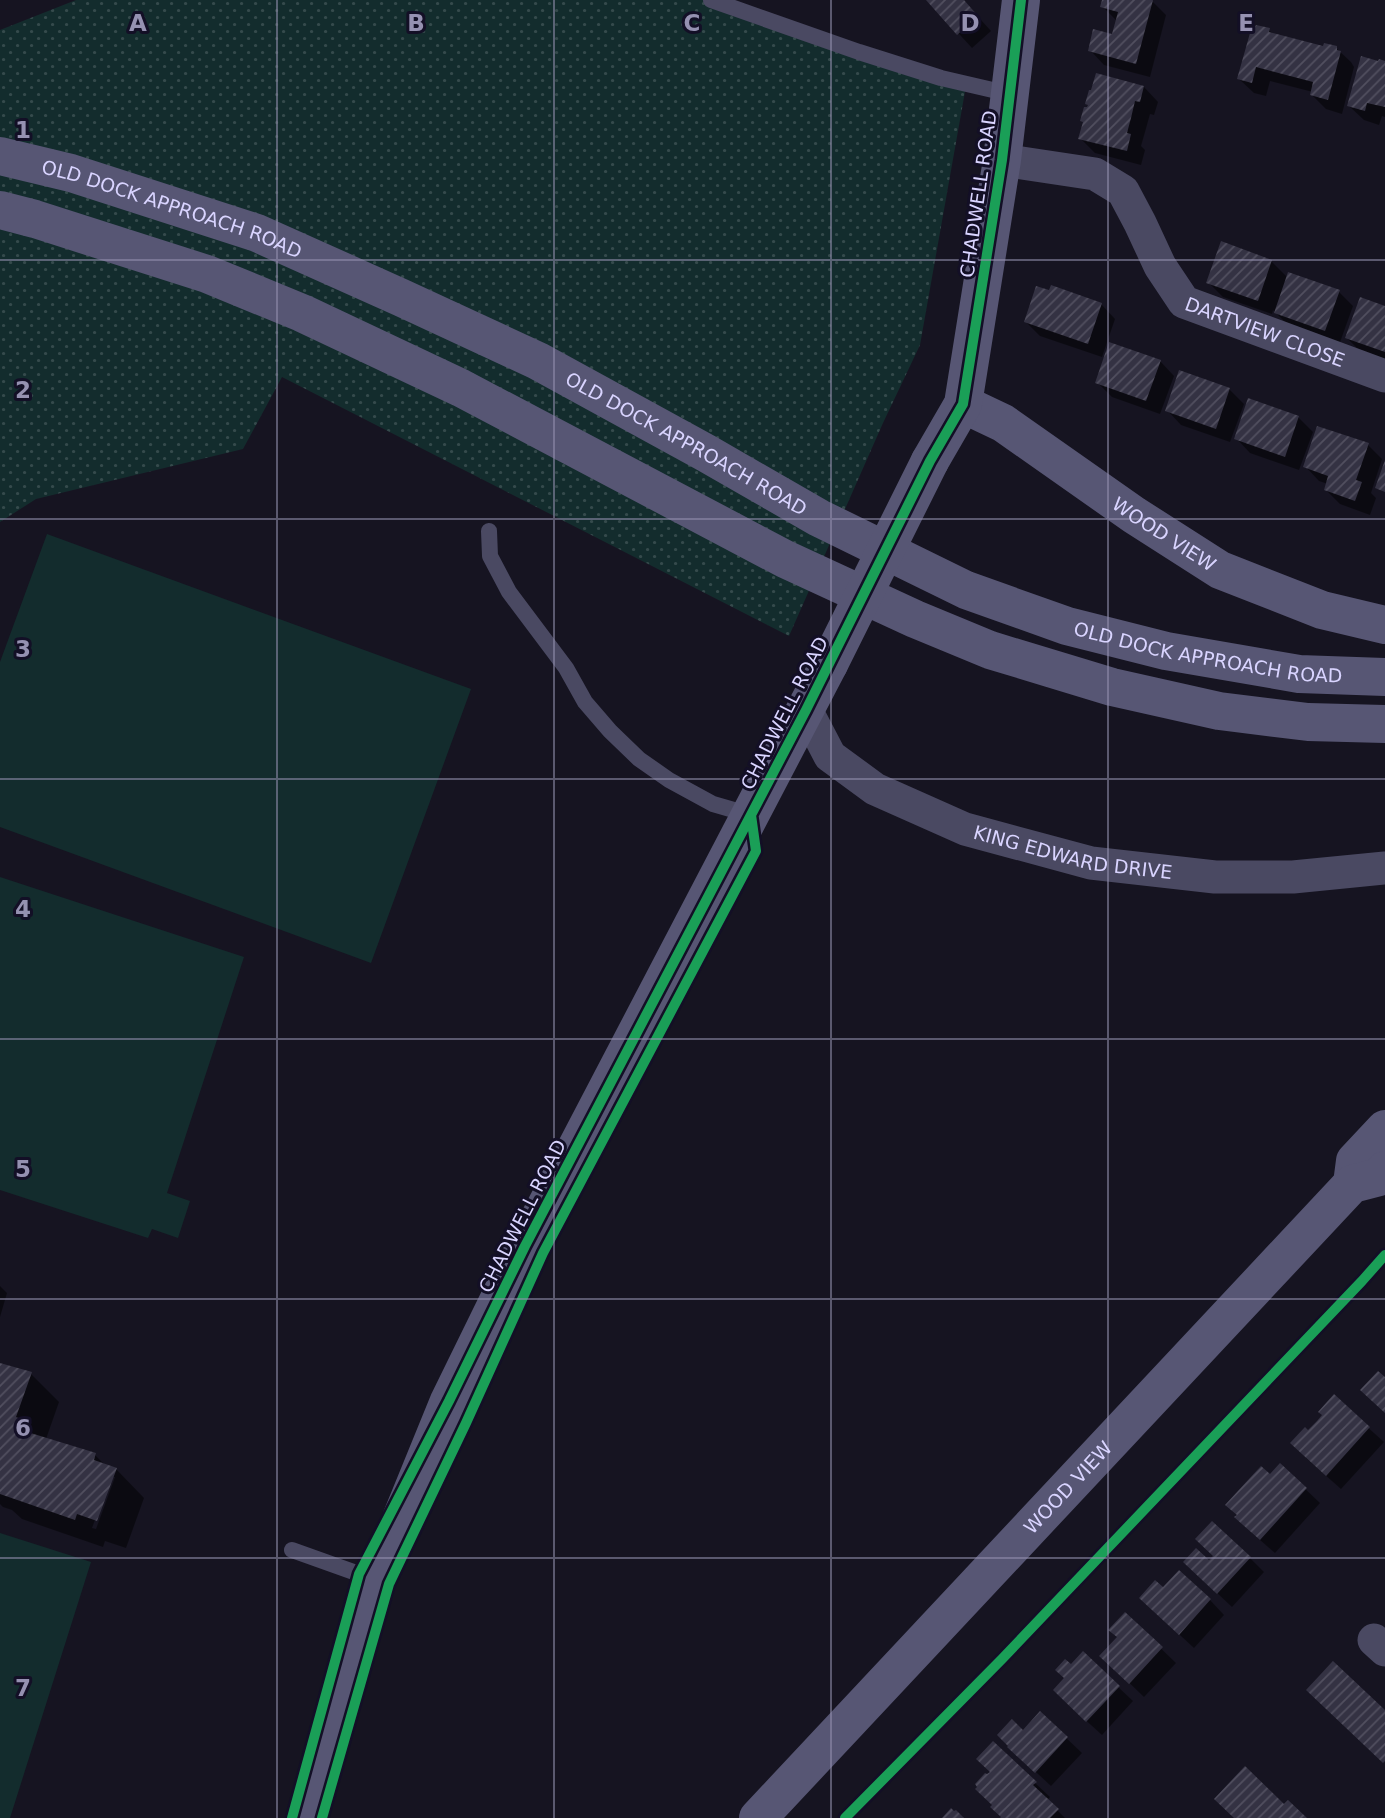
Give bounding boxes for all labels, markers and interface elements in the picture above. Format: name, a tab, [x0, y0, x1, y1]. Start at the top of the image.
text: A	[129, 10, 147, 36]
text: B	[407, 10, 425, 36]
text: C	[684, 10, 700, 36]
text: D	[960, 10, 980, 36]
text: E	[1238, 10, 1254, 36]
street label: CHADWELL ROAD	[955, 109, 1001, 279]
text: 1	[15, 117, 31, 143]
street label: OLD DOCK APPROACH ROAD	[40, 155, 305, 263]
street label: DARTVIEW CLOSE	[1182, 292, 1348, 371]
street label: OLD DOCK APPROACH ROAD	[562, 367, 811, 520]
text: 2	[15, 377, 31, 403]
street label: WOOD VIEW	[1108, 492, 1220, 576]
street label: OLD DOCK APPROACH ROAD	[1071, 617, 1343, 687]
street label: CHADWELL ROAD	[736, 633, 832, 793]
text: 3	[15, 636, 31, 662]
street label: KING EDWARD DRIVE	[971, 821, 1173, 883]
text: 4	[15, 896, 31, 922]
street label: CHADWELL ROAD	[474, 1136, 570, 1296]
text: 5	[15, 1156, 31, 1182]
text: 6	[15, 1415, 31, 1441]
street label: WOOD VIEW	[1019, 1436, 1117, 1538]
text: 7	[15, 1675, 31, 1701]

